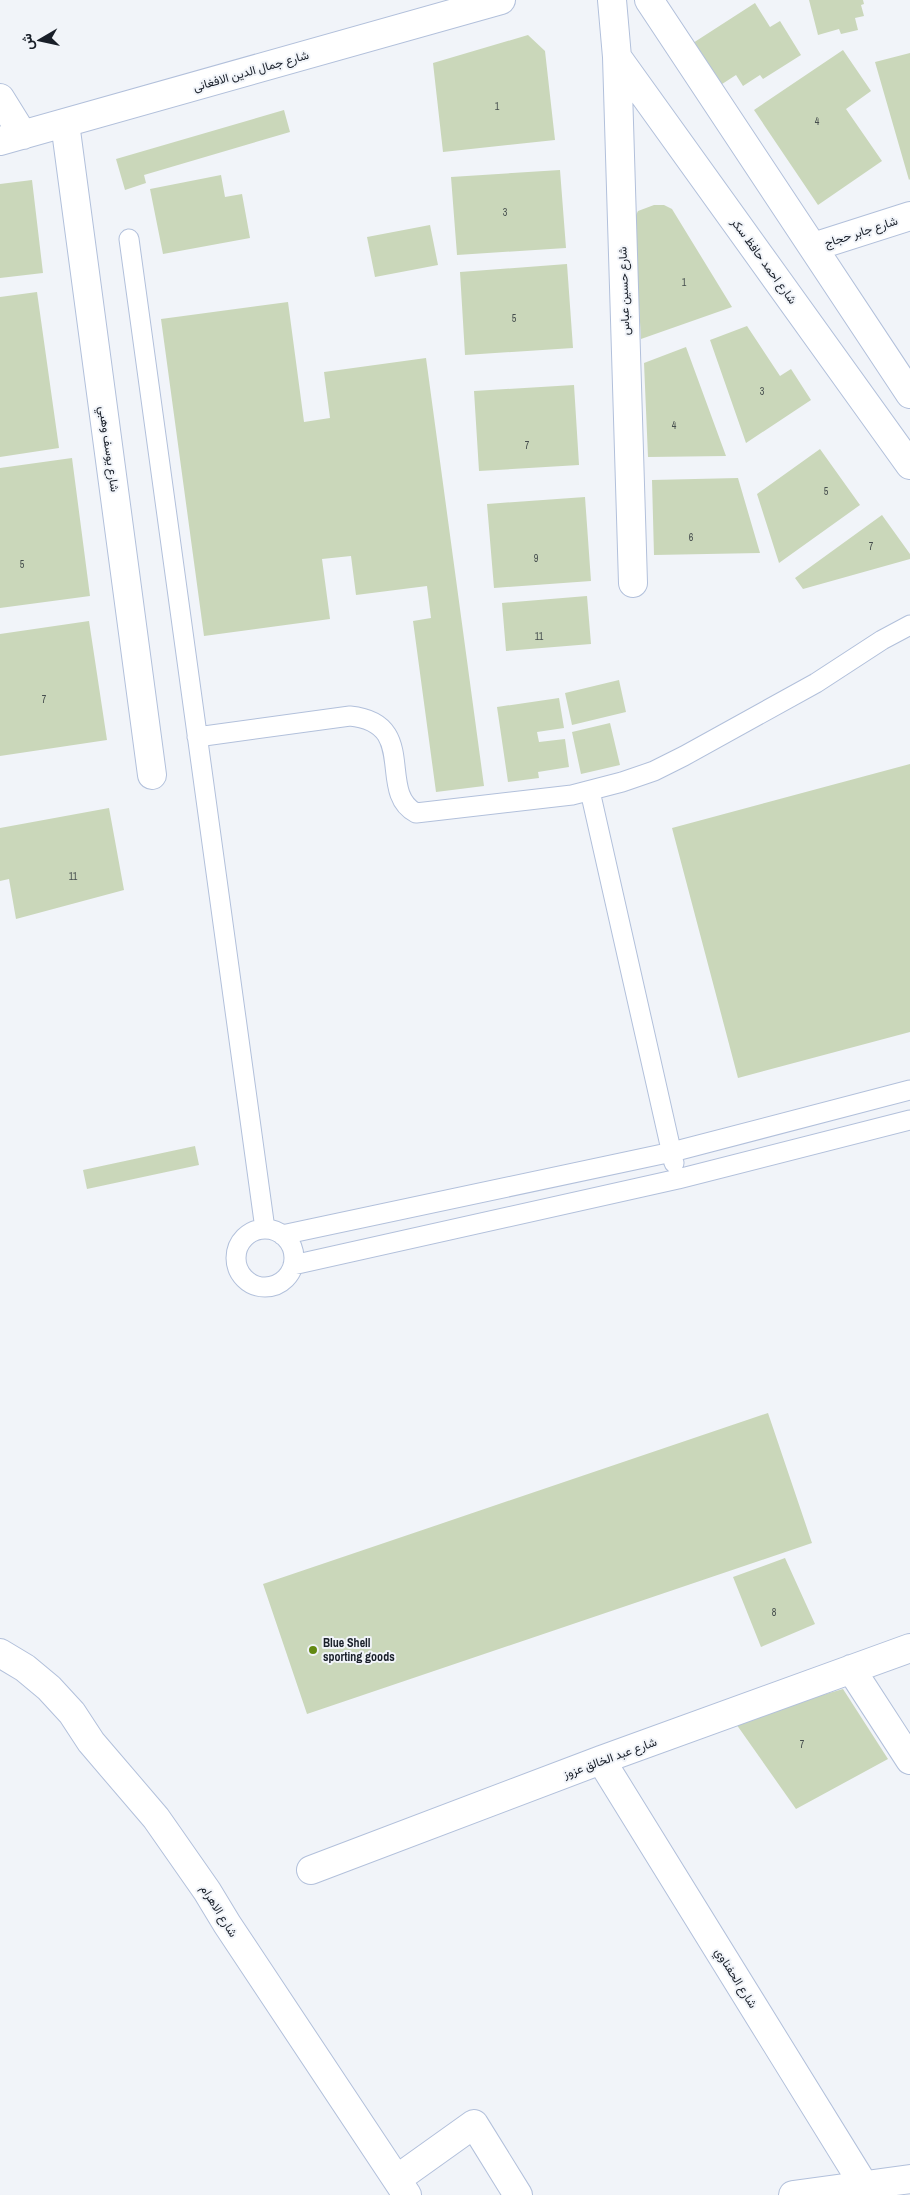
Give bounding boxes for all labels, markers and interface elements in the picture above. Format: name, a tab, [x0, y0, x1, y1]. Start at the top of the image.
north arrow	[15, 15, 65, 65]
text: ش	[17, 32, 37, 52]
street label: شارع جمال الدين الافغانى	[191, 47, 311, 96]
house number: 1	[495, 100, 500, 113]
house number: 4	[815, 115, 820, 128]
house number: 3	[503, 206, 508, 219]
street label: شارع جابر حجاج	[822, 213, 900, 252]
street label: شارع احمد حافظ سكر	[726, 214, 801, 308]
street label: شارع حسين عباس	[614, 246, 635, 336]
house number: 1	[682, 276, 687, 289]
house number: 5	[512, 312, 517, 325]
house number: 3	[760, 385, 765, 398]
street label: شارع يوسف وهبي	[93, 405, 123, 493]
house number: 4	[672, 419, 677, 432]
house number: 7	[525, 439, 530, 452]
house number: 5	[824, 485, 829, 498]
house number: 6	[689, 531, 694, 544]
house number: 7	[869, 540, 874, 553]
house number: 9	[534, 552, 539, 565]
house number: 5	[20, 558, 25, 571]
house number: 11	[535, 630, 544, 643]
house number: 7	[42, 693, 47, 706]
house number: 11	[69, 870, 78, 883]
house number: 8	[772, 1606, 777, 1619]
place label: Blue Shell sporting goods	[323, 1635, 395, 1665]
marker: Blue Shell sporting goods	[307, 1644, 319, 1656]
street label: شارع عبد الخالق عزوز	[560, 1734, 659, 1784]
house number: 7	[800, 1738, 805, 1751]
street label: شارع الاهرام	[196, 1882, 241, 1941]
street label: شارع الحفناوي	[709, 1945, 761, 2012]

